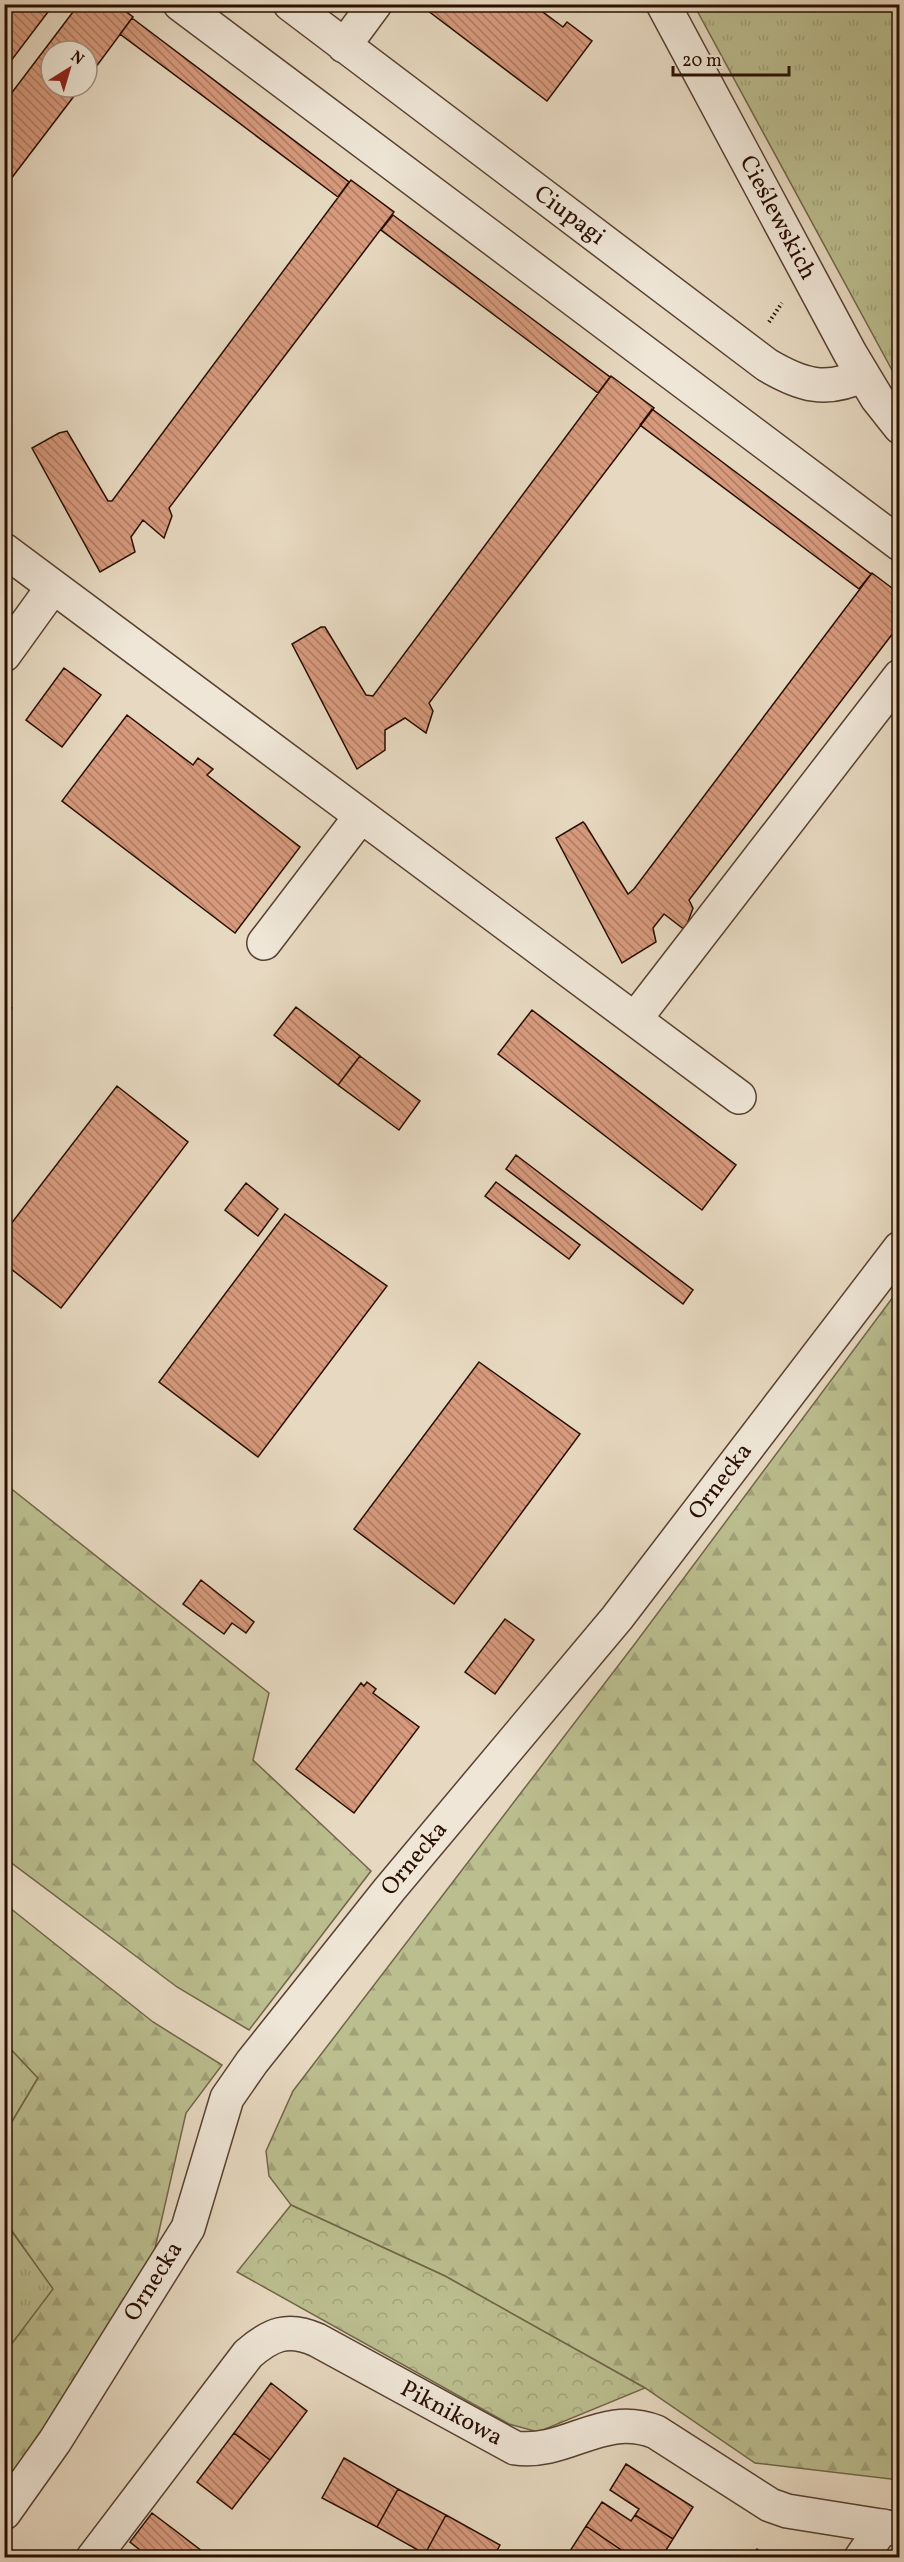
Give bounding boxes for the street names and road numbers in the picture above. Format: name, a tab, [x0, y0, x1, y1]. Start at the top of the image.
street label: Cieślewskich	[730, 150, 824, 286]
street label: Ciupagi	[526, 178, 612, 254]
street label: Ornecka	[681, 1436, 761, 1528]
street label: Ornecka	[374, 1814, 456, 1904]
street label: Ornecka	[116, 2235, 192, 2329]
street label: Piknikowa	[394, 2373, 508, 2455]

